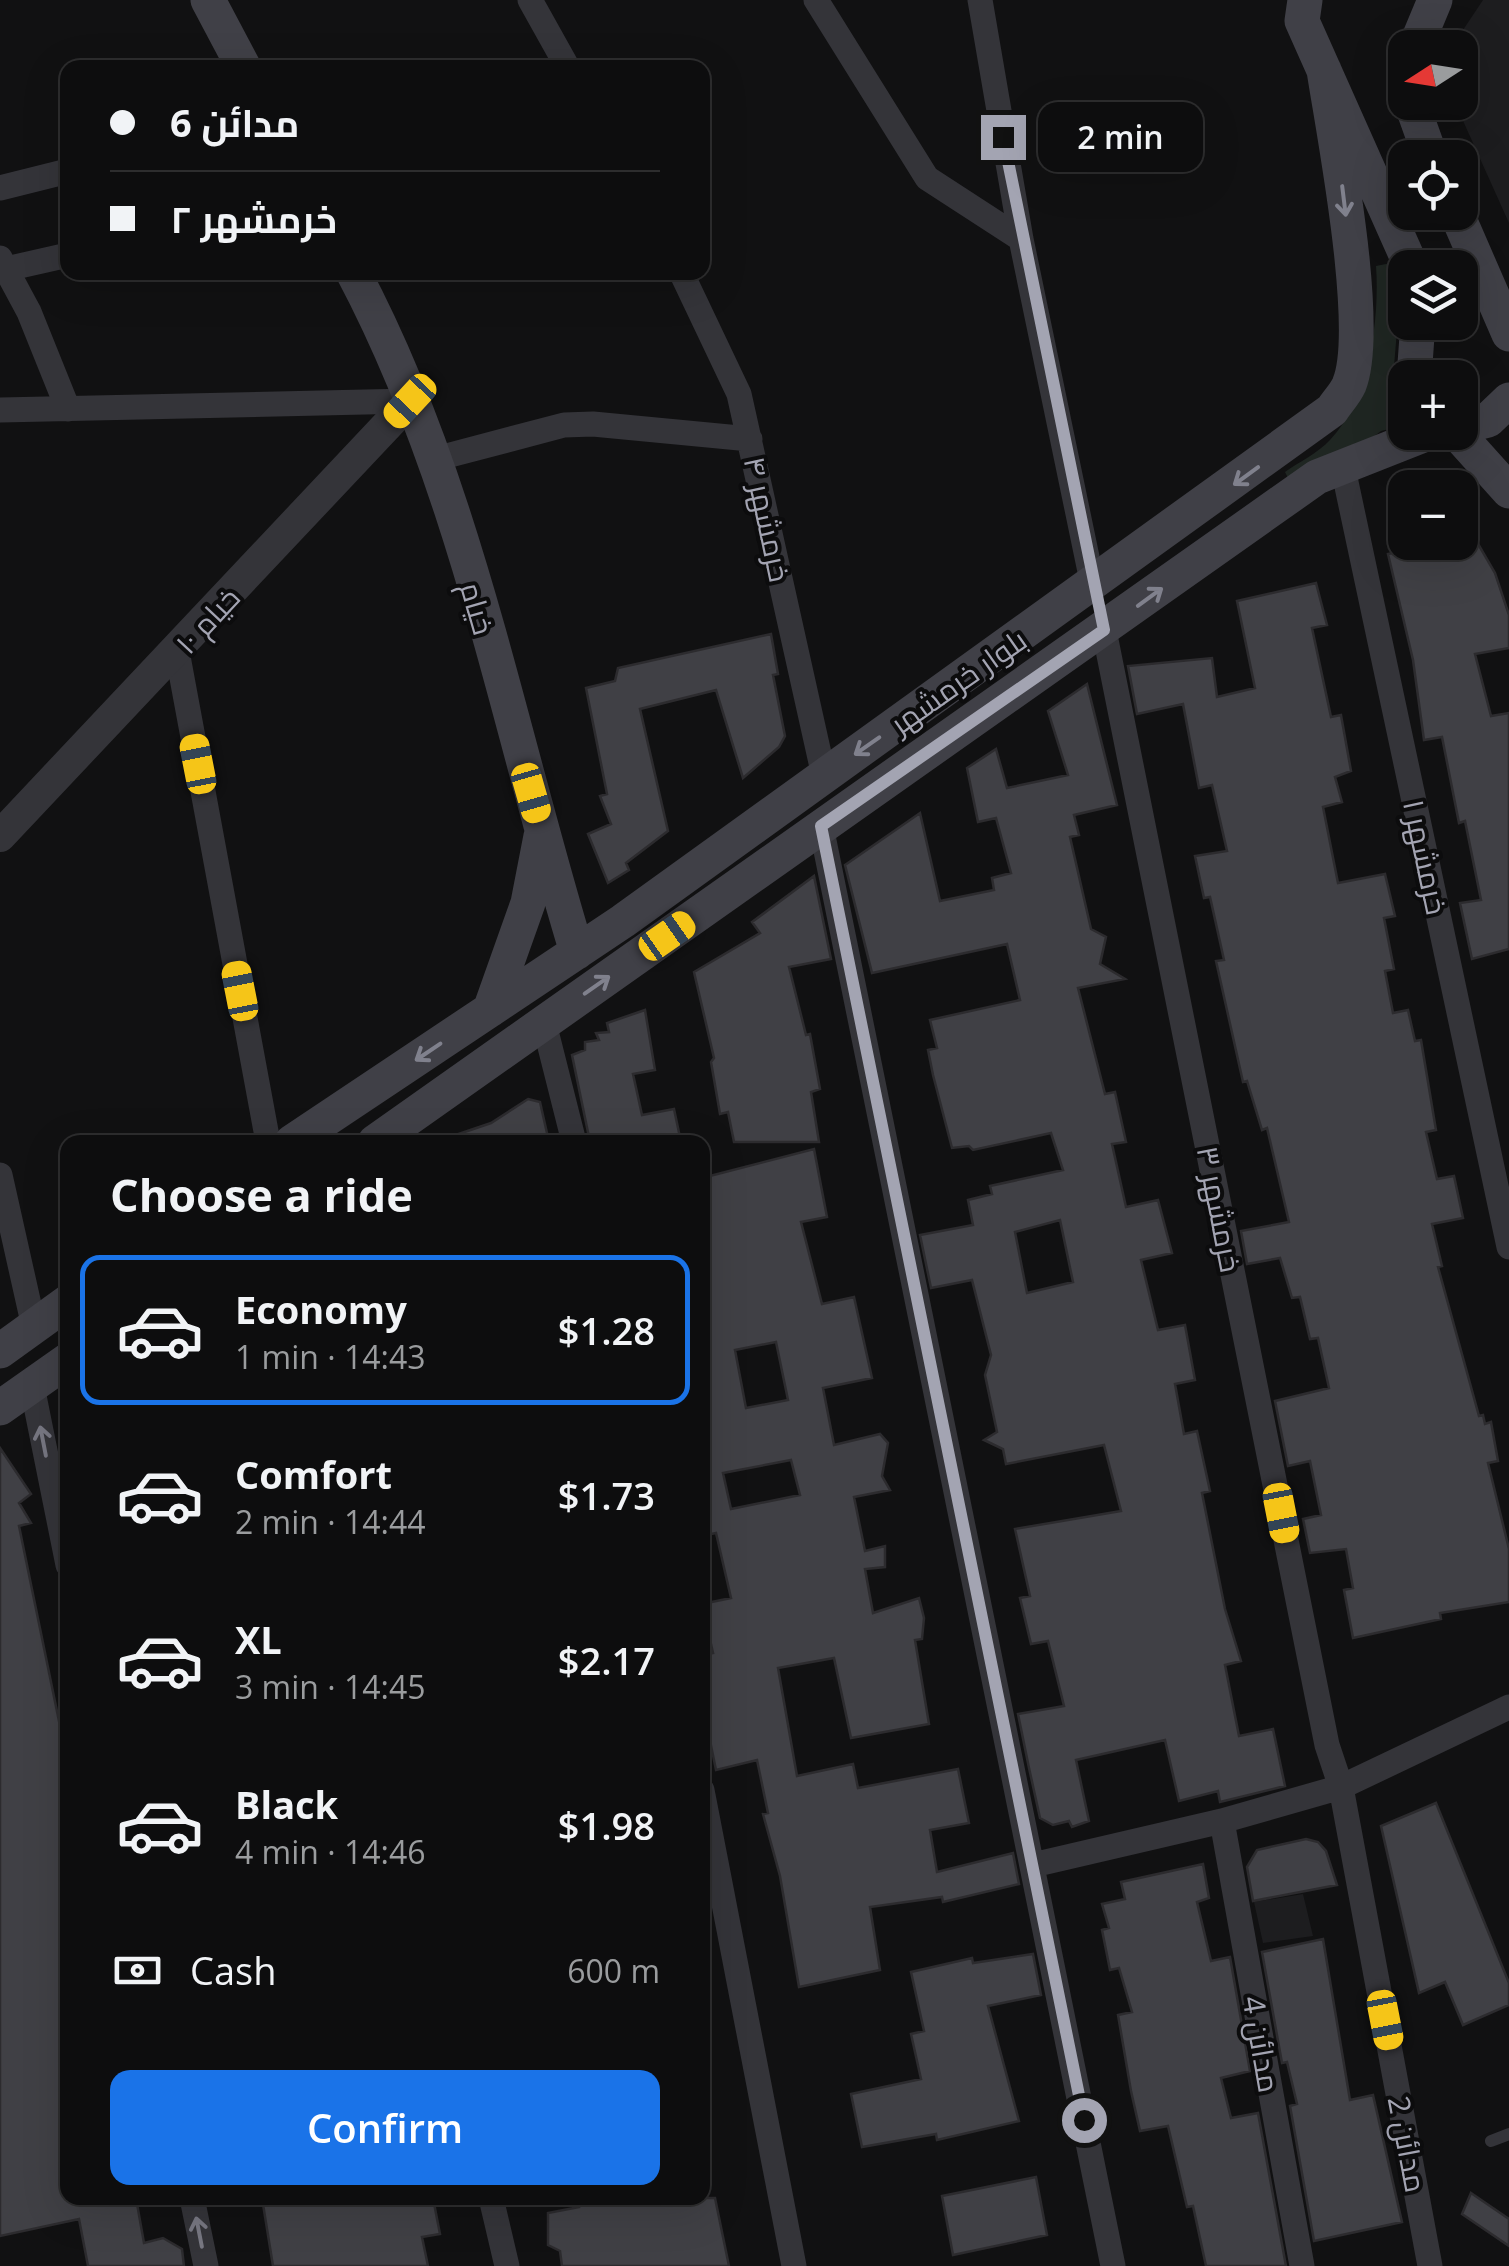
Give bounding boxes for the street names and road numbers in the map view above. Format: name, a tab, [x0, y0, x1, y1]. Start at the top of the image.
street label: خرمشهر ۴	[735, 453, 801, 585]
street label: خیام	[450, 577, 505, 639]
street label: خیام ۱۰	[166, 578, 249, 663]
street label: بلوار خرمشهر	[880, 619, 1034, 744]
street label: خرمشهر ۱	[1394, 796, 1458, 918]
street label: خرمشهر ۳	[1188, 1142, 1252, 1276]
street label: مدائن 4	[1233, 1993, 1291, 2095]
street label: مدائن 2	[1379, 2092, 1437, 2196]

